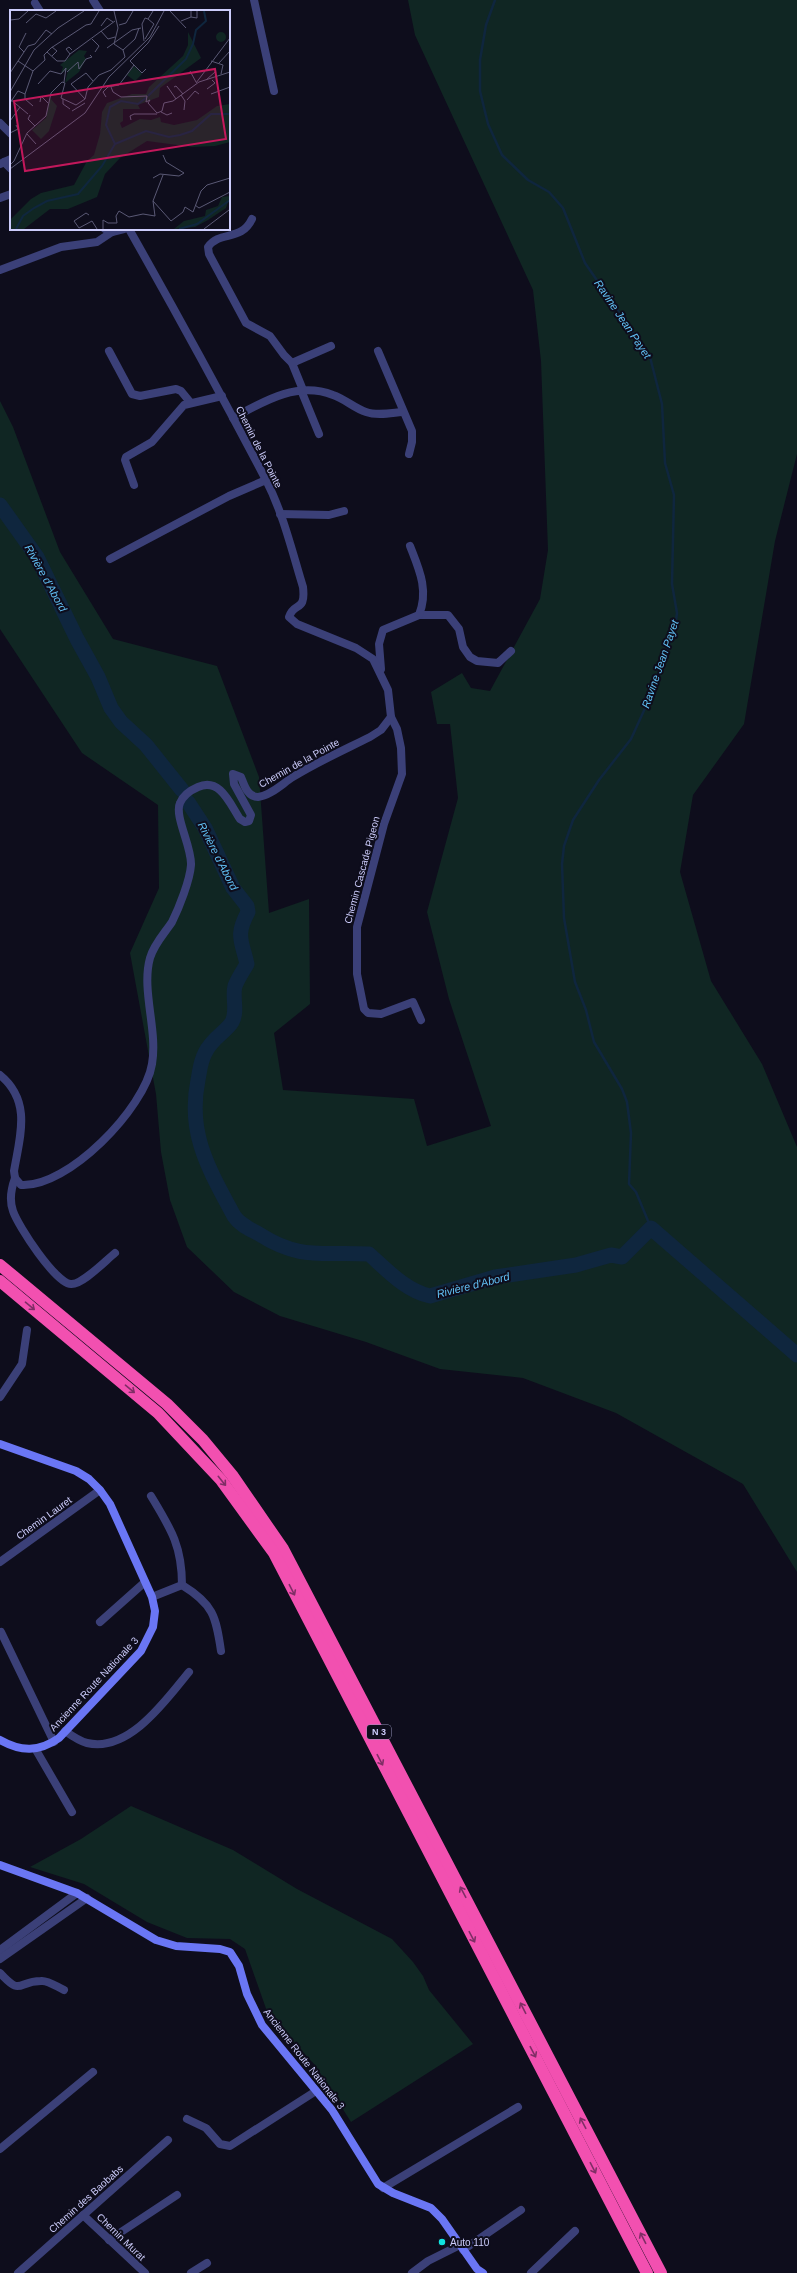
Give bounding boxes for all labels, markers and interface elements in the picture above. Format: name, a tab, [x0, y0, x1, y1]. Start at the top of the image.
inset map	[10, 10, 230, 230]
water label: Ravine Jean Payet	[592, 277, 654, 361]
street label: Chemin de la Pointe	[234, 404, 285, 490]
water label: Rivière d'Abord	[23, 542, 70, 614]
water label: Ravine Jean Payet	[639, 618, 681, 710]
street label: Chemin de la Pointe	[257, 736, 341, 790]
street label: Chemin Cascade Pigeon	[342, 815, 382, 925]
water label: Rivière d'Abord	[196, 820, 241, 893]
water label: Rivière d'Abord	[435, 1270, 512, 1300]
one-way arrow	[25, 1302, 35, 1311]
one-way arrow	[125, 1385, 135, 1394]
one-way arrow	[217, 1476, 226, 1487]
street label: Chemin Lauret	[14, 1494, 74, 1542]
one-way arrow	[289, 1584, 297, 1596]
street label: Ancienne Route Nationale 3	[48, 1634, 141, 1733]
road number: N 3	[367, 1725, 391, 1739]
one-way arrow	[377, 1753, 384, 1765]
one-way arrow	[459, 1887, 466, 1899]
one-way arrow	[469, 1931, 477, 1943]
one-way arrow	[519, 2002, 526, 2014]
street label: Ancienne Route Nationale 3	[261, 2007, 347, 2112]
one-way arrow	[529, 2046, 537, 2058]
one-way arrow	[579, 2117, 587, 2129]
one-way arrow	[589, 2161, 597, 2173]
street label: Chemin des Baobabs	[47, 2163, 125, 2235]
street label: Chemin Murat	[95, 2211, 148, 2263]
one-way arrow	[639, 2233, 647, 2245]
marker: Auto 110	[437, 2237, 447, 2247]
place label: Auto 110	[450, 2237, 490, 2248]

